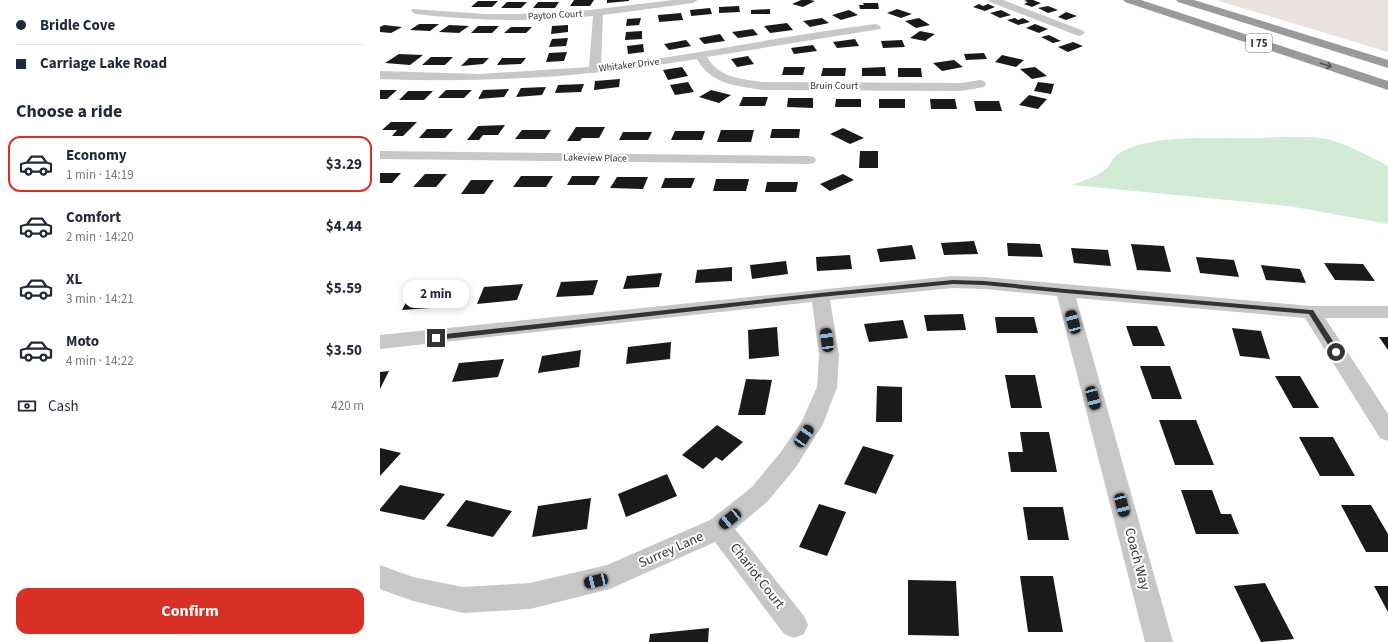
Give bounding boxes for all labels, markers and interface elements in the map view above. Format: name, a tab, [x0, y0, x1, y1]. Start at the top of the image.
street label: Payton Court	[527, 7, 583, 23]
text: Bridle Cove	[40, 15, 115, 36]
road number: I 75	[1246, 34, 1272, 52]
text: Carriage Lake Road	[40, 53, 167, 74]
street label: Whitaker Drive	[598, 54, 660, 76]
one-way arrow	[1319, 62, 1332, 69]
street label: Bruin Court	[810, 79, 859, 93]
text: Choose a ride	[16, 99, 122, 124]
text: Economy	[66, 145, 127, 166]
icon: car	[18, 146, 54, 182]
street label: Lakeview Place	[563, 150, 627, 166]
text: $3.29	[326, 154, 362, 175]
text: 1 min · 14:19	[66, 166, 134, 184]
text: Comfort	[66, 207, 121, 228]
icon: car	[18, 208, 54, 244]
text: $4.44	[326, 216, 362, 237]
text: 2 min · 14:20	[66, 228, 134, 246]
text: XL	[66, 269, 82, 290]
icon: car	[18, 270, 54, 306]
text: $5.59	[326, 278, 362, 299]
callout: 2 min	[403, 280, 469, 308]
text: 2 min	[420, 285, 452, 303]
text: 3 min · 14:21	[66, 290, 134, 308]
car	[1064, 309, 1082, 335]
car	[819, 327, 835, 353]
route end	[427, 329, 445, 347]
text: Moto	[66, 331, 99, 352]
icon: car	[18, 332, 54, 368]
text: $3.50	[326, 340, 362, 361]
route start	[1327, 343, 1345, 361]
text: 4 min · 14:22	[66, 352, 134, 370]
car	[1084, 385, 1102, 411]
icon: cash	[16, 395, 38, 417]
text: Cash	[48, 396, 79, 417]
text: 420 m	[331, 397, 364, 415]
car	[792, 423, 816, 449]
car	[1113, 492, 1131, 518]
car	[717, 507, 743, 531]
street label: Coach Way	[1119, 526, 1155, 593]
street label: Surrey Lane	[635, 527, 707, 573]
street label: Chariot Court	[725, 539, 789, 613]
car	[583, 572, 609, 590]
button: Confirm	[16, 588, 364, 634]

